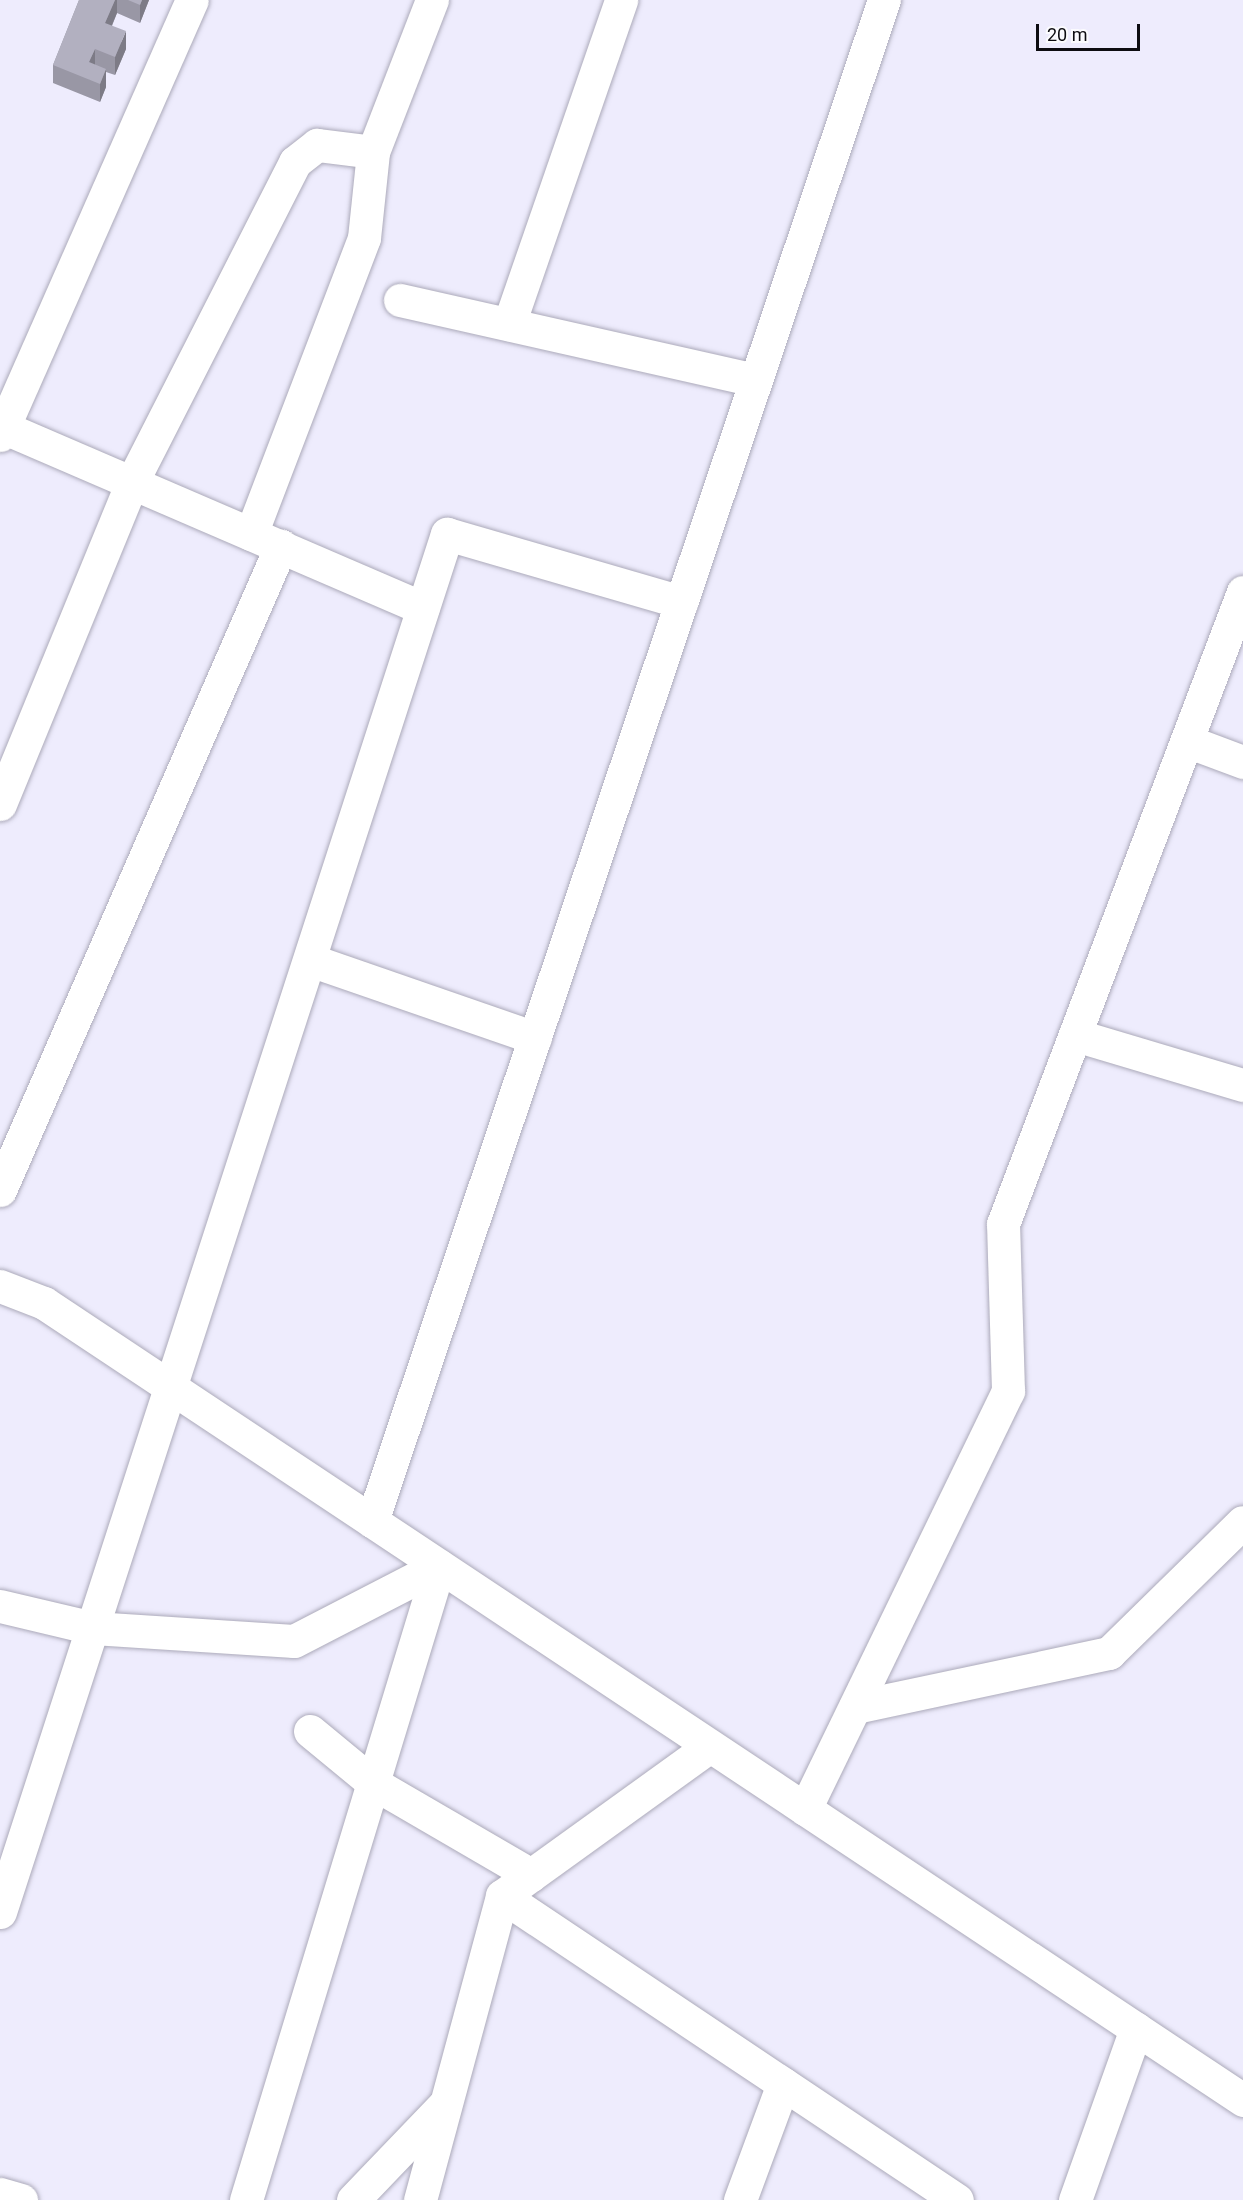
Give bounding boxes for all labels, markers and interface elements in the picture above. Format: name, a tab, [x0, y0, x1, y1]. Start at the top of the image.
scale bar	[1039, 12, 1142, 50]
text: 20 m	[1047, 24, 1087, 45]

